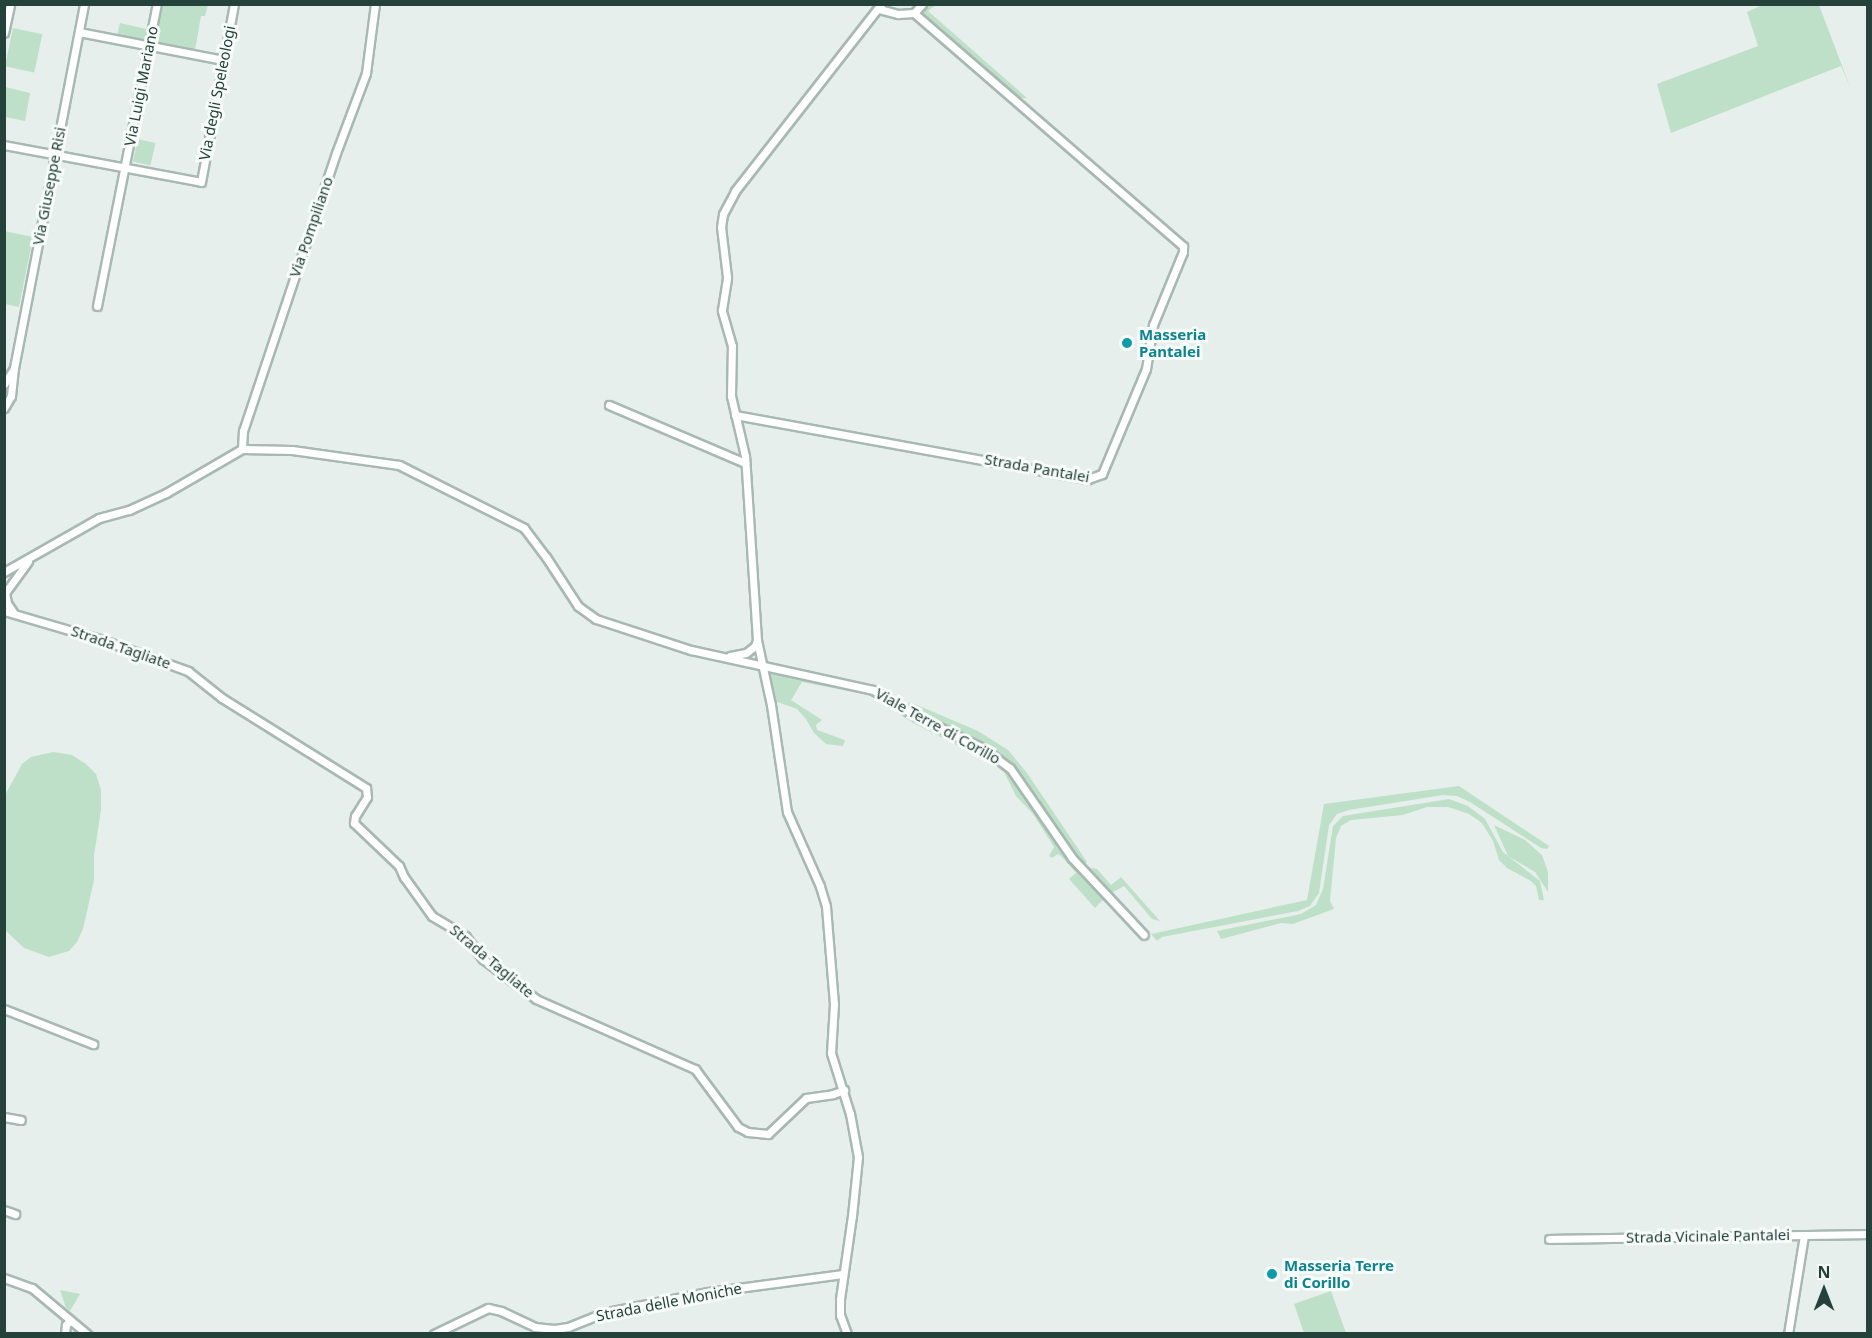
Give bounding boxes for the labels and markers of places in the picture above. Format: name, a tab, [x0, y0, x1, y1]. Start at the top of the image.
place label: Masseria Pantalei	[1139, 325, 1206, 360]
marker: Masseria Pantalei	[1120, 336, 1134, 350]
place label: Masseria Terre di Corillo	[1284, 1256, 1394, 1291]
marker: Masseria Terre di Corillo	[1265, 1267, 1279, 1281]

